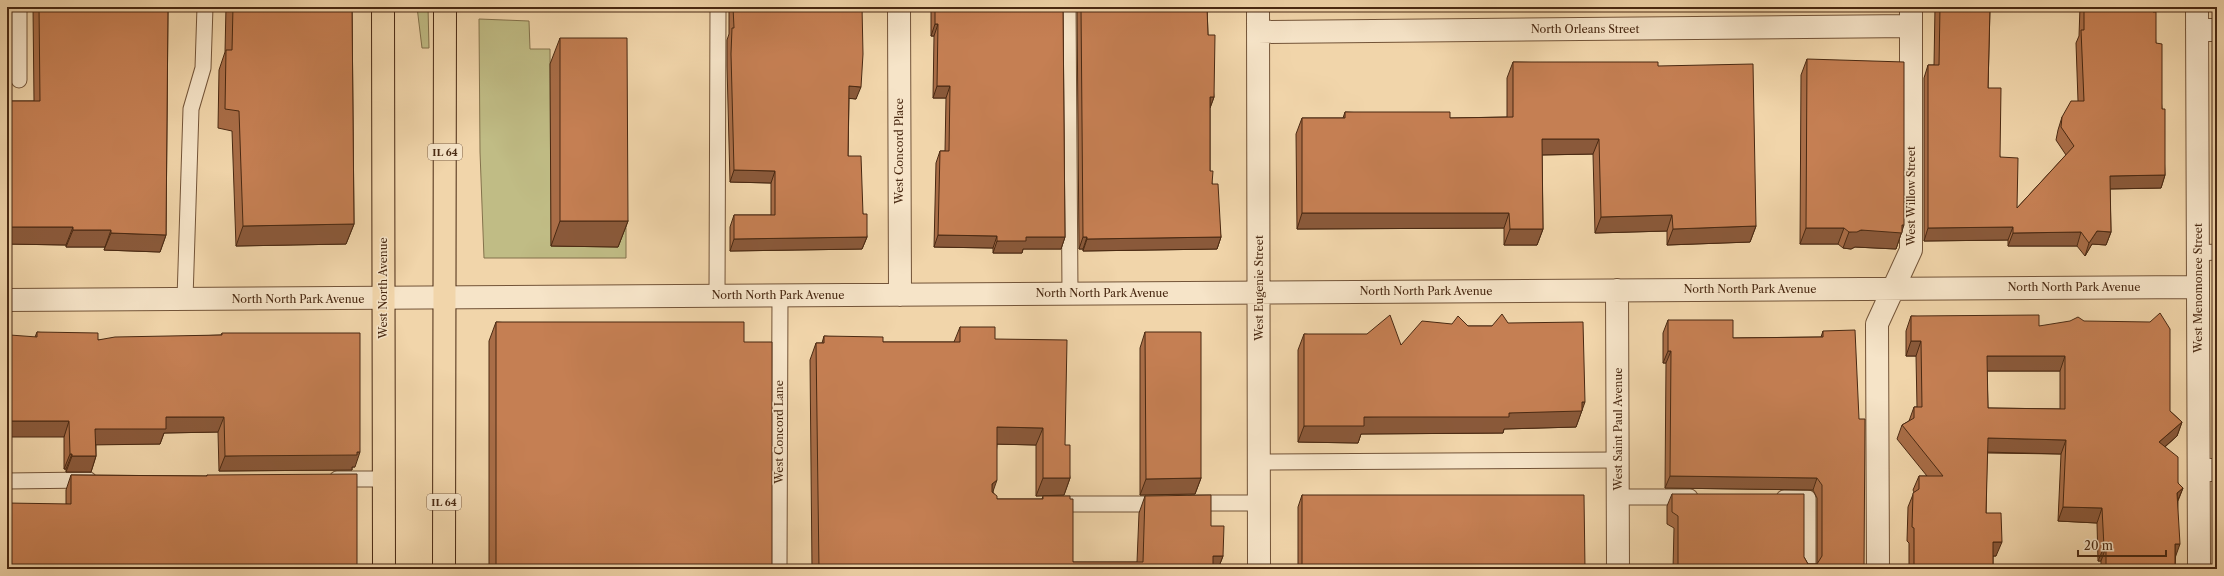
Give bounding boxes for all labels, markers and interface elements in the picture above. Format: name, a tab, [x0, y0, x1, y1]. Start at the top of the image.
street label: North Orleans Street	[1531, 22, 1639, 36]
street label: West Concord Place	[892, 98, 906, 205]
road number: IL 64	[428, 144, 462, 160]
street label: West Willow Street	[1904, 146, 1918, 247]
street label: West Menomonee Street	[2191, 223, 2205, 354]
street label: West Eugenie Street	[1252, 235, 1266, 342]
street label: West North Avenue	[376, 237, 390, 340]
street label: North North Park Avenue	[2007, 280, 2141, 294]
street label: North North Park Avenue	[1683, 282, 1817, 296]
street label: North North Park Avenue	[1359, 284, 1493, 298]
street label: North North Park Avenue	[1035, 286, 1169, 300]
street label: North North Park Avenue	[711, 288, 845, 302]
street label: North North Park Avenue	[231, 292, 365, 306]
street label: West Saint Paul Avenue	[1611, 368, 1625, 491]
street label: West Concord Lane	[772, 380, 786, 485]
road number: IL 64	[427, 494, 461, 510]
scale bar	[2078, 532, 2166, 558]
text: 20 m	[2084, 538, 2113, 553]

